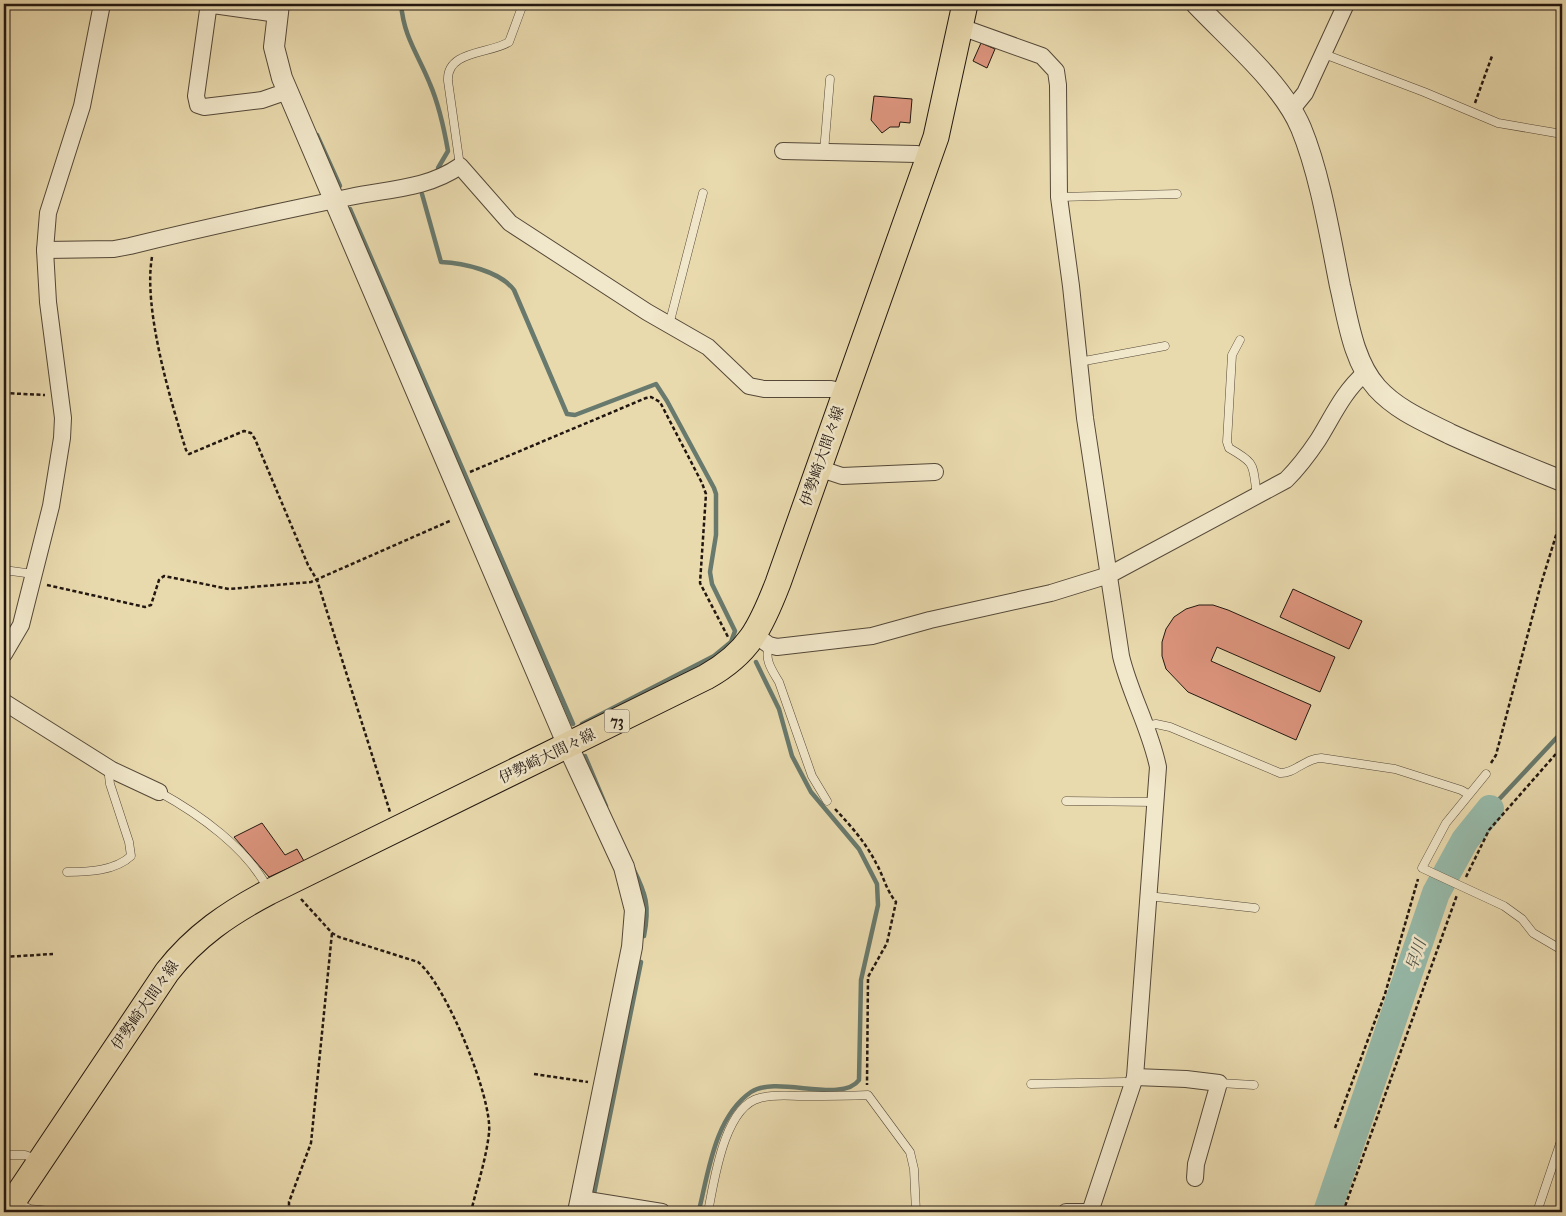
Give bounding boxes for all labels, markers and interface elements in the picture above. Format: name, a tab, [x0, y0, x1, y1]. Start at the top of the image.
street label: 伊勢崎大間々線	[796, 403, 848, 509]
road number: 73	[604, 709, 630, 732]
street label: 伊勢崎大間々線	[496, 725, 598, 787]
water label: 早川	[1401, 935, 1430, 973]
street label: 伊勢崎大間々線	[108, 957, 182, 1053]

